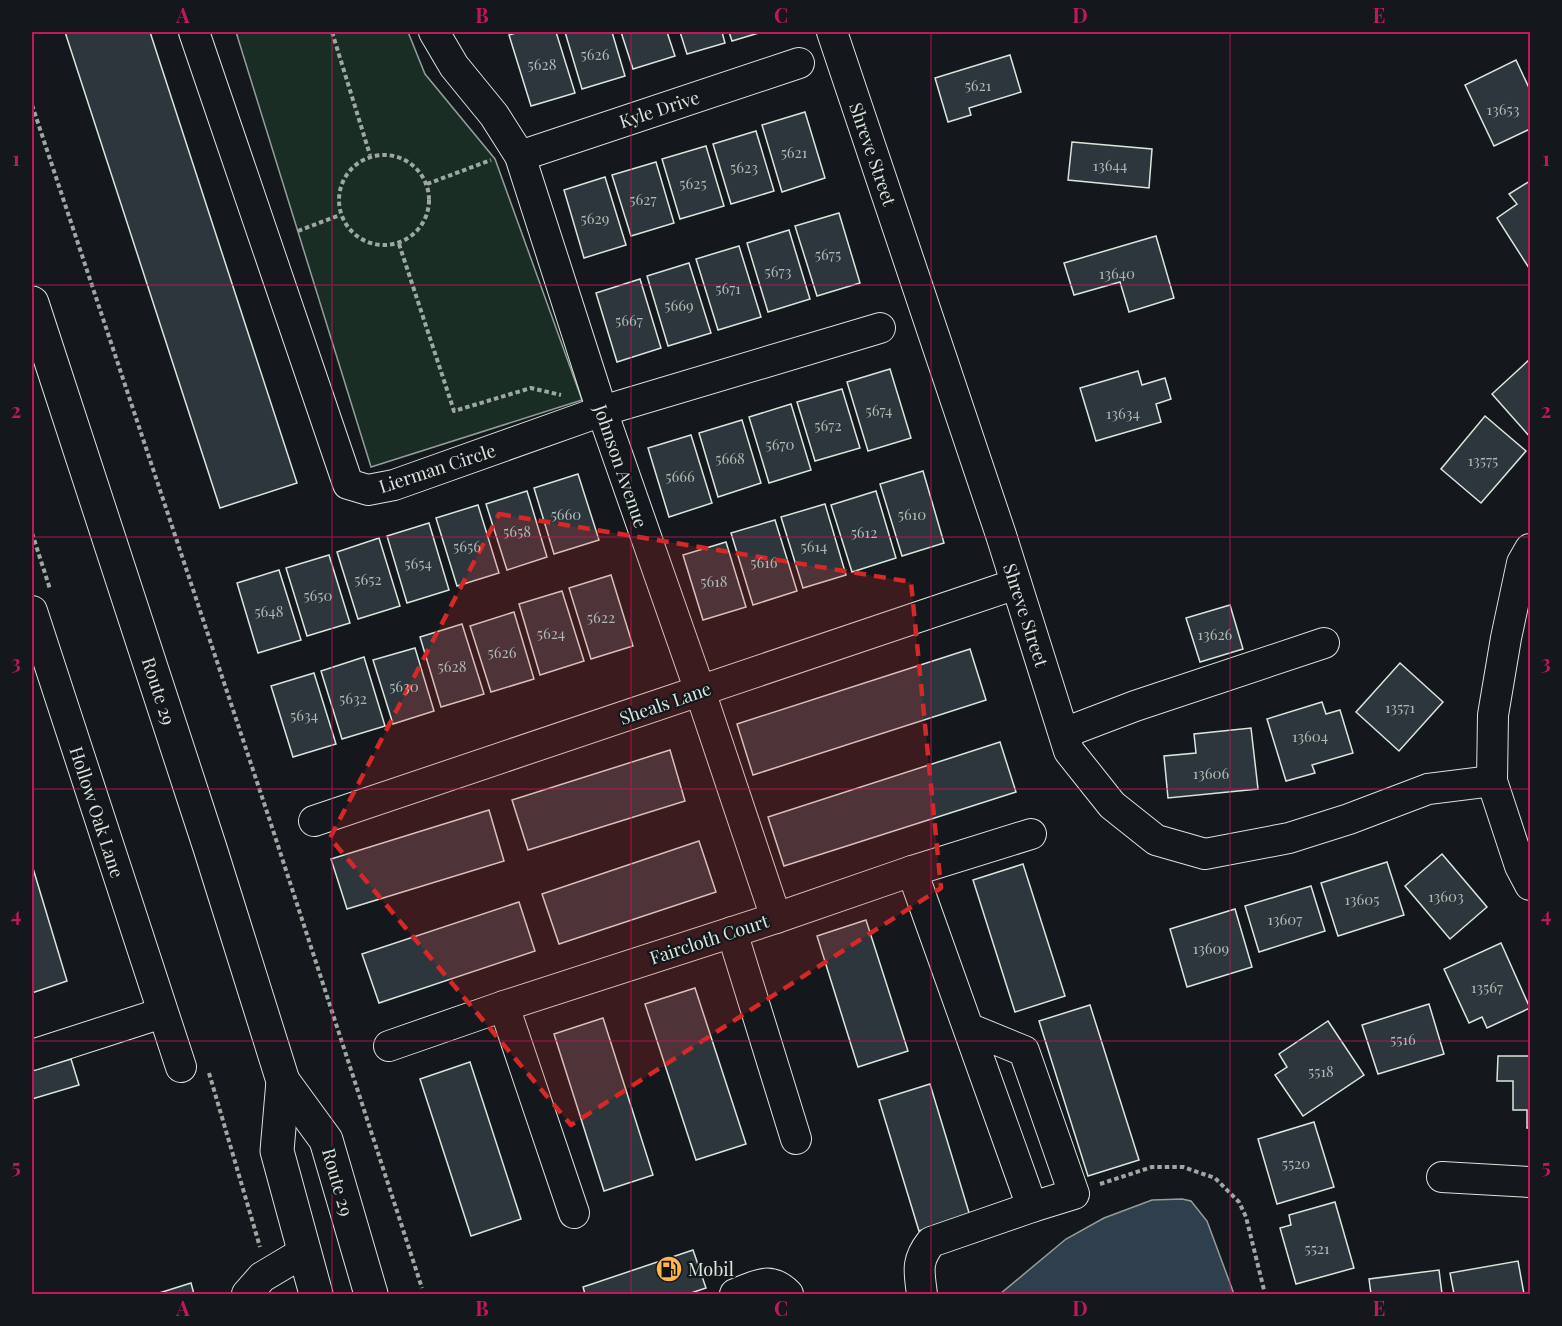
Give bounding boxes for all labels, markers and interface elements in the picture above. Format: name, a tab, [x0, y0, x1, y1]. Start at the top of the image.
text: A	[175, 1, 190, 28]
text: B	[475, 1, 489, 28]
text: C	[774, 1, 788, 28]
text: D	[1072, 1, 1088, 28]
text: E	[1373, 1, 1385, 28]
house number: 5626	[581, 44, 610, 64]
house number: 5628	[528, 54, 557, 74]
house number: 5621	[965, 75, 992, 95]
street label: Kyle Drive	[616, 85, 702, 133]
street label: Shreve Street	[844, 99, 902, 209]
house number: 13653	[1487, 99, 1520, 119]
house number: 5621	[781, 142, 808, 162]
text: 1	[12, 144, 20, 171]
text: 1	[1542, 144, 1550, 171]
house number: 13644	[1093, 155, 1127, 175]
house number: 5623	[730, 157, 758, 177]
house number: 5625	[679, 173, 707, 193]
house number: 5627	[629, 189, 657, 209]
house number: 5629	[581, 208, 609, 228]
house number: 5675	[815, 244, 841, 264]
house number: 5673	[765, 261, 792, 281]
house number: 13640	[1099, 263, 1135, 283]
house number: 5671	[715, 278, 741, 298]
house number: 5669	[664, 295, 694, 315]
house number: 5667	[615, 310, 643, 330]
text: 2	[11, 396, 21, 423]
text: 2	[1541, 396, 1551, 423]
street label: Johnson Avenue	[588, 400, 653, 531]
house number: 5674	[866, 400, 892, 420]
house number: 13634	[1106, 403, 1140, 423]
house number: 5672	[814, 415, 842, 435]
house number: 5670	[765, 434, 795, 454]
street label: Lierman Circle	[376, 438, 498, 498]
house number: 5668	[715, 448, 745, 468]
house number: 13575	[1468, 450, 1498, 470]
house number: 5666	[665, 466, 695, 486]
house number: 5660	[551, 504, 581, 524]
house number: 5610	[898, 504, 926, 524]
house number: 5658	[503, 521, 531, 541]
house number: 5612	[851, 522, 877, 542]
house number: 5656	[453, 536, 481, 556]
house number: 5614	[801, 536, 827, 556]
house number: 5616	[750, 552, 778, 572]
house number: 5654	[404, 553, 432, 573]
street label: Shreve Street	[998, 560, 1054, 670]
house number: 5652	[354, 569, 382, 589]
house number: 5618	[700, 571, 728, 591]
house number: 5650	[303, 585, 333, 605]
house number: 5648	[254, 601, 284, 621]
house number: 5622	[587, 607, 615, 627]
house number: 5624	[537, 623, 565, 643]
house number: 13626	[1198, 624, 1233, 644]
house number: 5626	[488, 642, 517, 662]
text: 3	[11, 648, 21, 675]
text: 3	[1541, 648, 1551, 675]
street label: Route 29	[137, 654, 181, 728]
house number: 5628	[438, 656, 467, 676]
house number: 5630	[389, 676, 419, 696]
street label: Sheals Lane	[616, 676, 714, 730]
house number: 5632	[339, 688, 367, 708]
house number: 13571	[1385, 697, 1415, 717]
house number: 5634	[290, 705, 318, 725]
house number: 13604	[1292, 726, 1328, 746]
street label: Hollow Oak Lane	[64, 743, 130, 881]
house number: 13606	[1193, 763, 1230, 783]
house number: 13603	[1428, 886, 1464, 906]
house number: 13605	[1344, 889, 1380, 909]
text: 4	[11, 900, 21, 927]
text: 4	[1541, 900, 1551, 927]
street label: Faircloth Court	[646, 908, 772, 970]
house number: 13607	[1268, 909, 1302, 929]
house number: 13609	[1193, 938, 1229, 958]
house number: 13567	[1471, 977, 1503, 997]
house number: 5516	[1390, 1029, 1416, 1049]
house number: 5518	[1308, 1061, 1334, 1081]
street label: Route 29	[317, 1145, 359, 1219]
text: 5	[11, 1152, 21, 1179]
text: 5	[1541, 1152, 1551, 1179]
house number: 5520	[1282, 1153, 1310, 1173]
house number: 5521	[1304, 1238, 1330, 1258]
fuel station icon: Mobil	[654, 1254, 684, 1284]
place label: Mobil	[688, 1257, 734, 1281]
text: A	[175, 1294, 190, 1321]
text: B	[475, 1294, 489, 1321]
text: C	[774, 1294, 788, 1321]
text: D	[1072, 1294, 1088, 1321]
text: E	[1373, 1294, 1385, 1321]

